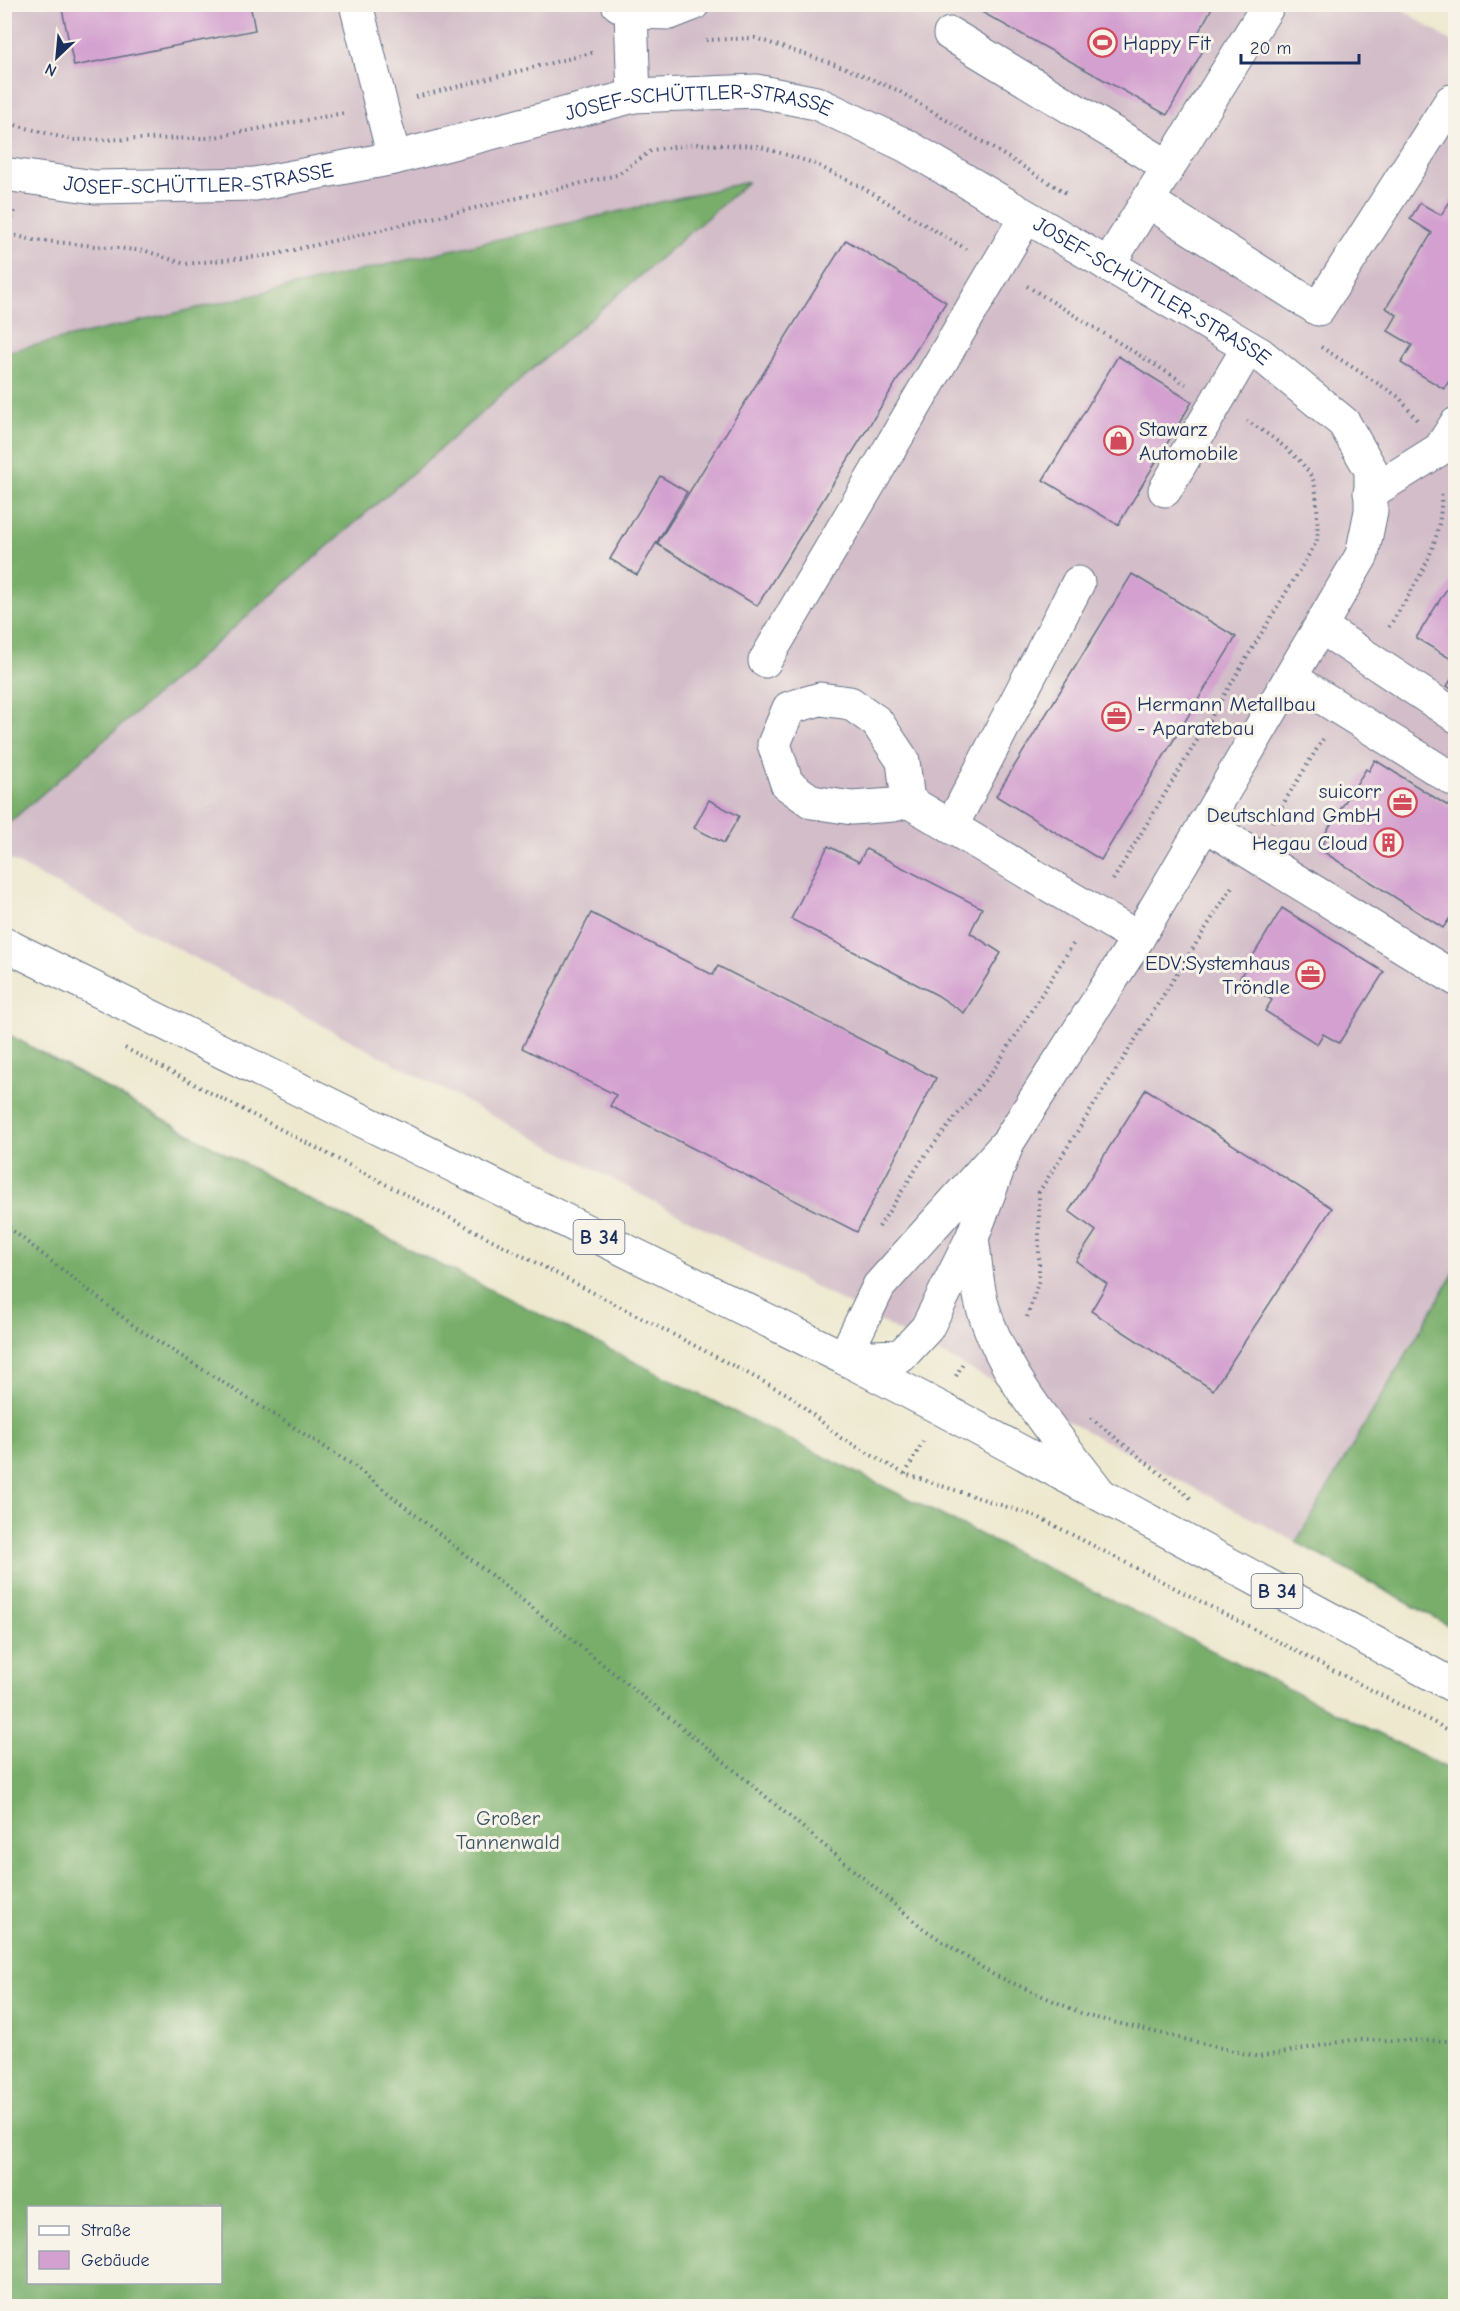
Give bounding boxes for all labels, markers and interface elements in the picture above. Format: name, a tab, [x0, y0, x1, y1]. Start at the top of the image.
north arrow	[27, 27, 87, 87]
sports icon: Happy Fit	[1086, 27, 1118, 59]
scale bar	[1241, 27, 1360, 65]
place label: Happy Fit	[1123, 31, 1212, 55]
text: 20 m	[1250, 38, 1291, 59]
text: N	[42, 59, 59, 80]
street label: JOSEF-SCHÜTTLER-STRASSE	[562, 78, 837, 125]
street label: JOSEF-SCHÜTTLER-STRASSE	[62, 158, 336, 199]
street label: JOSEF-SCHÜTTLER-STRASSE	[1029, 211, 1276, 370]
place label: Stawarz Automobile	[1139, 417, 1238, 465]
shop icon: Stawarz Automobile	[1102, 425, 1134, 457]
place label: Hermann Metallbau - Aparatebau	[1137, 692, 1316, 740]
office icon: Hermann Metallbau - Aparatebau	[1100, 700, 1132, 732]
place label: suicorr Deutschland GmbH	[1206, 779, 1382, 827]
office icon: suicorr Deutschland GmbH	[1386, 787, 1418, 819]
building icon: Hegau Cloud	[1373, 827, 1405, 859]
place label: Hegau Cloud	[1252, 831, 1368, 855]
place label: EDV:Systemhaus Tröndle	[1145, 951, 1290, 999]
office icon: EDV:Systemhaus Tröndle	[1295, 959, 1327, 991]
road number: B 34	[574, 1220, 624, 1254]
road number: B 34	[1252, 1574, 1302, 1608]
park label: Großer Tannenwald	[456, 1806, 560, 1854]
legend	[27, 2206, 222, 2284]
text: Straße	[81, 2220, 131, 2241]
text: Gebäude	[81, 2250, 150, 2271]

